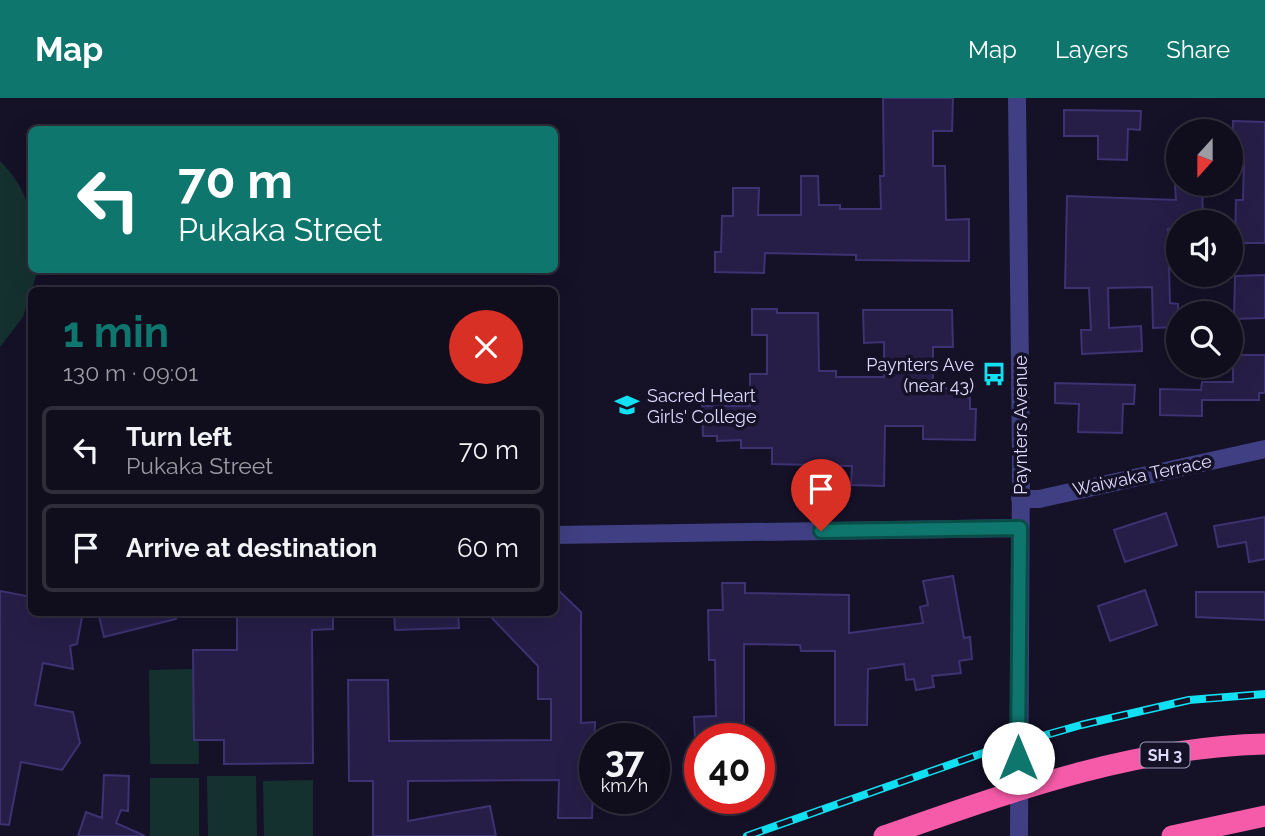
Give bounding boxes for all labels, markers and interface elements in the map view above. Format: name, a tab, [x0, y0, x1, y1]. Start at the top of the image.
text: Map	[35, 30, 103, 69]
text: Map	[968, 35, 1017, 64]
text: Layers	[1055, 35, 1128, 64]
text: Share	[1166, 35, 1230, 64]
north arrow	[1166, 119, 1242, 196]
map controls	[1166, 119, 1243, 378]
text: 70 m	[178, 152, 293, 209]
icon: left	[63, 154, 154, 245]
button: sound	[1166, 210, 1243, 287]
text: Pukaka Street	[178, 211, 382, 248]
button: search	[1166, 301, 1243, 378]
text: 1 min	[63, 308, 169, 357]
button: close	[449, 310, 523, 384]
place label: Paynters Ave (near 43)	[866, 354, 974, 396]
street label: Paynters Avenue	[1010, 355, 1031, 495]
text: 130 m · 09:01	[63, 359, 198, 386]
bus stop icon: Paynters Ave (near 43)	[980, 360, 1008, 388]
place label: Sacred Heart Girls' College	[647, 385, 757, 427]
school or university icon: Sacred Heart Girls' College	[613, 391, 641, 419]
text: Turn left	[126, 422, 232, 452]
icon: left	[67, 431, 105, 469]
text: 70 m	[459, 435, 519, 465]
street label: Waiwaka Terrace	[1071, 450, 1214, 500]
text: Pukaka Street	[126, 452, 273, 479]
pin	[791, 459, 851, 531]
icon: arrive	[802, 470, 840, 508]
icon: arrive	[67, 529, 105, 567]
text: Arrive at destination	[126, 533, 377, 563]
text: 60 m	[457, 533, 519, 563]
position arrow	[981, 721, 1055, 795]
speed limit sign: 40	[684, 723, 775, 814]
text: 37	[605, 739, 644, 780]
road number: SH 3	[1140, 742, 1190, 768]
text: km/h	[601, 775, 648, 796]

